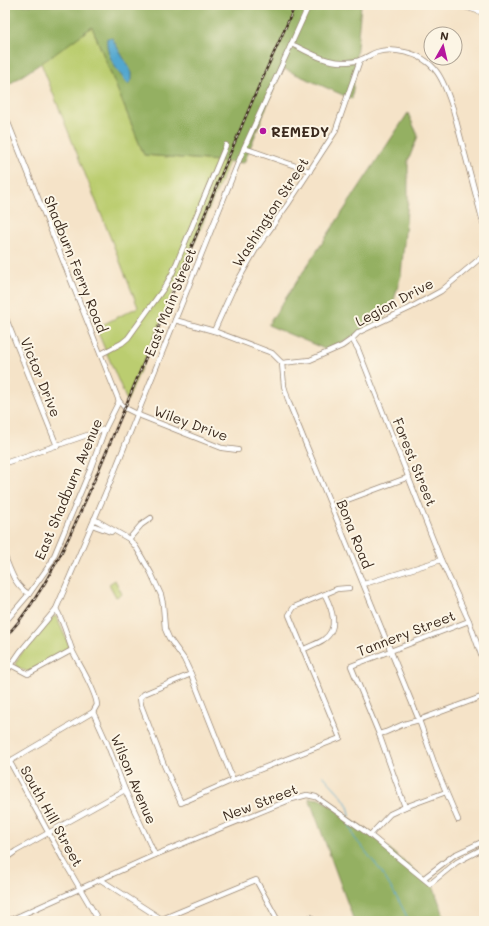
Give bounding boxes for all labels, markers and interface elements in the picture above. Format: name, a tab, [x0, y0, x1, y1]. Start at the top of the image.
north arrow	[423, 26, 463, 66]
text: N	[439, 28, 450, 44]
place label: REMEDY	[271, 122, 329, 141]
marker: REMEDY	[258, 126, 268, 136]
street label: Washington Street	[227, 154, 313, 270]
street label: Shadburn Ferry Road	[40, 193, 112, 336]
street label: East Main Street	[140, 245, 200, 359]
street label: Legion Drive	[352, 273, 436, 331]
street label: Victor Drive	[16, 334, 66, 420]
street label: Wiley Drive	[151, 401, 231, 445]
street label: East Shadburn Avenue	[30, 415, 106, 563]
street label: Forest Street	[389, 415, 441, 509]
street label: Bona Road	[333, 497, 377, 571]
street label: Tannery Street	[354, 605, 458, 661]
street label: Wilson Avenue	[107, 731, 161, 827]
street label: South Hill Street	[16, 762, 88, 870]
street label: New Street	[220, 779, 300, 825]

